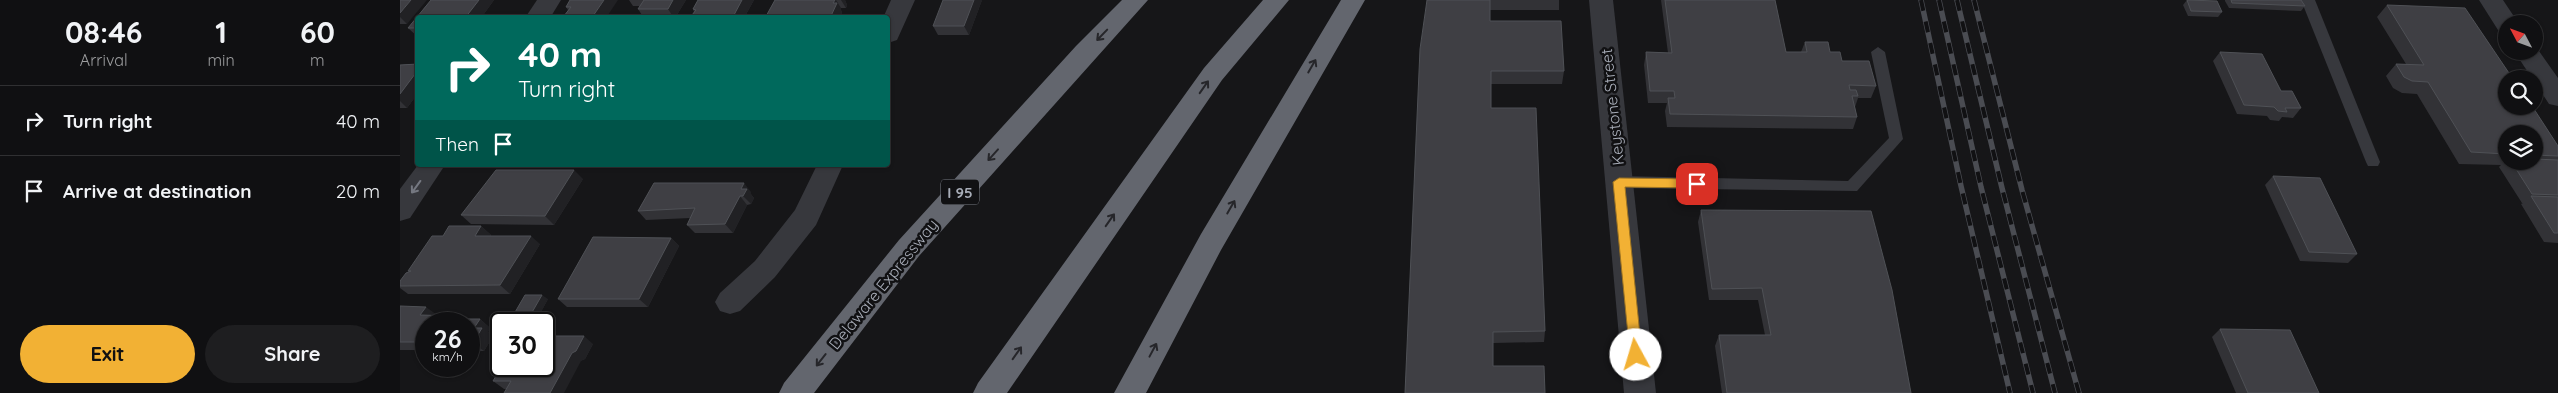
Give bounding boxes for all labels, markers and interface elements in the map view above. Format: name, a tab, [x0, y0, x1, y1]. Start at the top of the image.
text: 08:46	[65, 13, 142, 51]
text: 1	[215, 13, 227, 51]
text: 60	[300, 13, 335, 51]
north arrow	[2498, 15, 2542, 60]
map controls	[2498, 15, 2543, 170]
one-way arrow	[1096, 29, 1108, 41]
text: 40 m	[518, 32, 602, 76]
icon: right	[435, 35, 500, 100]
street label: Keystone Street	[1596, 48, 1628, 166]
text: Arrival	[80, 50, 128, 70]
text: min	[208, 50, 235, 70]
text: m	[310, 50, 325, 70]
one-way arrow	[1307, 60, 1317, 74]
button: search	[2498, 70, 2543, 115]
text: Turn right	[518, 75, 615, 103]
one-way arrow	[1199, 80, 1209, 94]
icon: right	[20, 107, 48, 135]
text: Turn right	[63, 109, 152, 133]
text: 40 m	[336, 109, 380, 133]
button: layers	[2498, 125, 2543, 170]
icon: arrive	[489, 130, 517, 158]
text: Then	[435, 132, 479, 156]
one-way arrow	[987, 149, 999, 162]
pin	[1676, 163, 1718, 205]
icon: arrive	[1683, 170, 1711, 198]
icon: arrive	[20, 177, 48, 205]
text: Arrive at destination	[63, 179, 252, 203]
text: 20 m	[336, 179, 380, 203]
one-way arrow	[411, 180, 421, 194]
road number: I 95	[941, 180, 979, 204]
one-way arrow	[1226, 200, 1236, 215]
one-way arrow	[1105, 213, 1115, 227]
street label: Delaware Expressway	[824, 215, 942, 353]
speed limit sign: 30	[490, 312, 555, 377]
text: 26	[433, 323, 462, 354]
button: Exit	[20, 325, 195, 383]
button: Share	[205, 325, 380, 383]
position arrow	[1609, 328, 1661, 380]
one-way arrow	[1149, 343, 1159, 358]
one-way arrow	[1012, 346, 1022, 360]
text: km/h	[432, 349, 463, 364]
one-way arrow	[816, 353, 827, 366]

